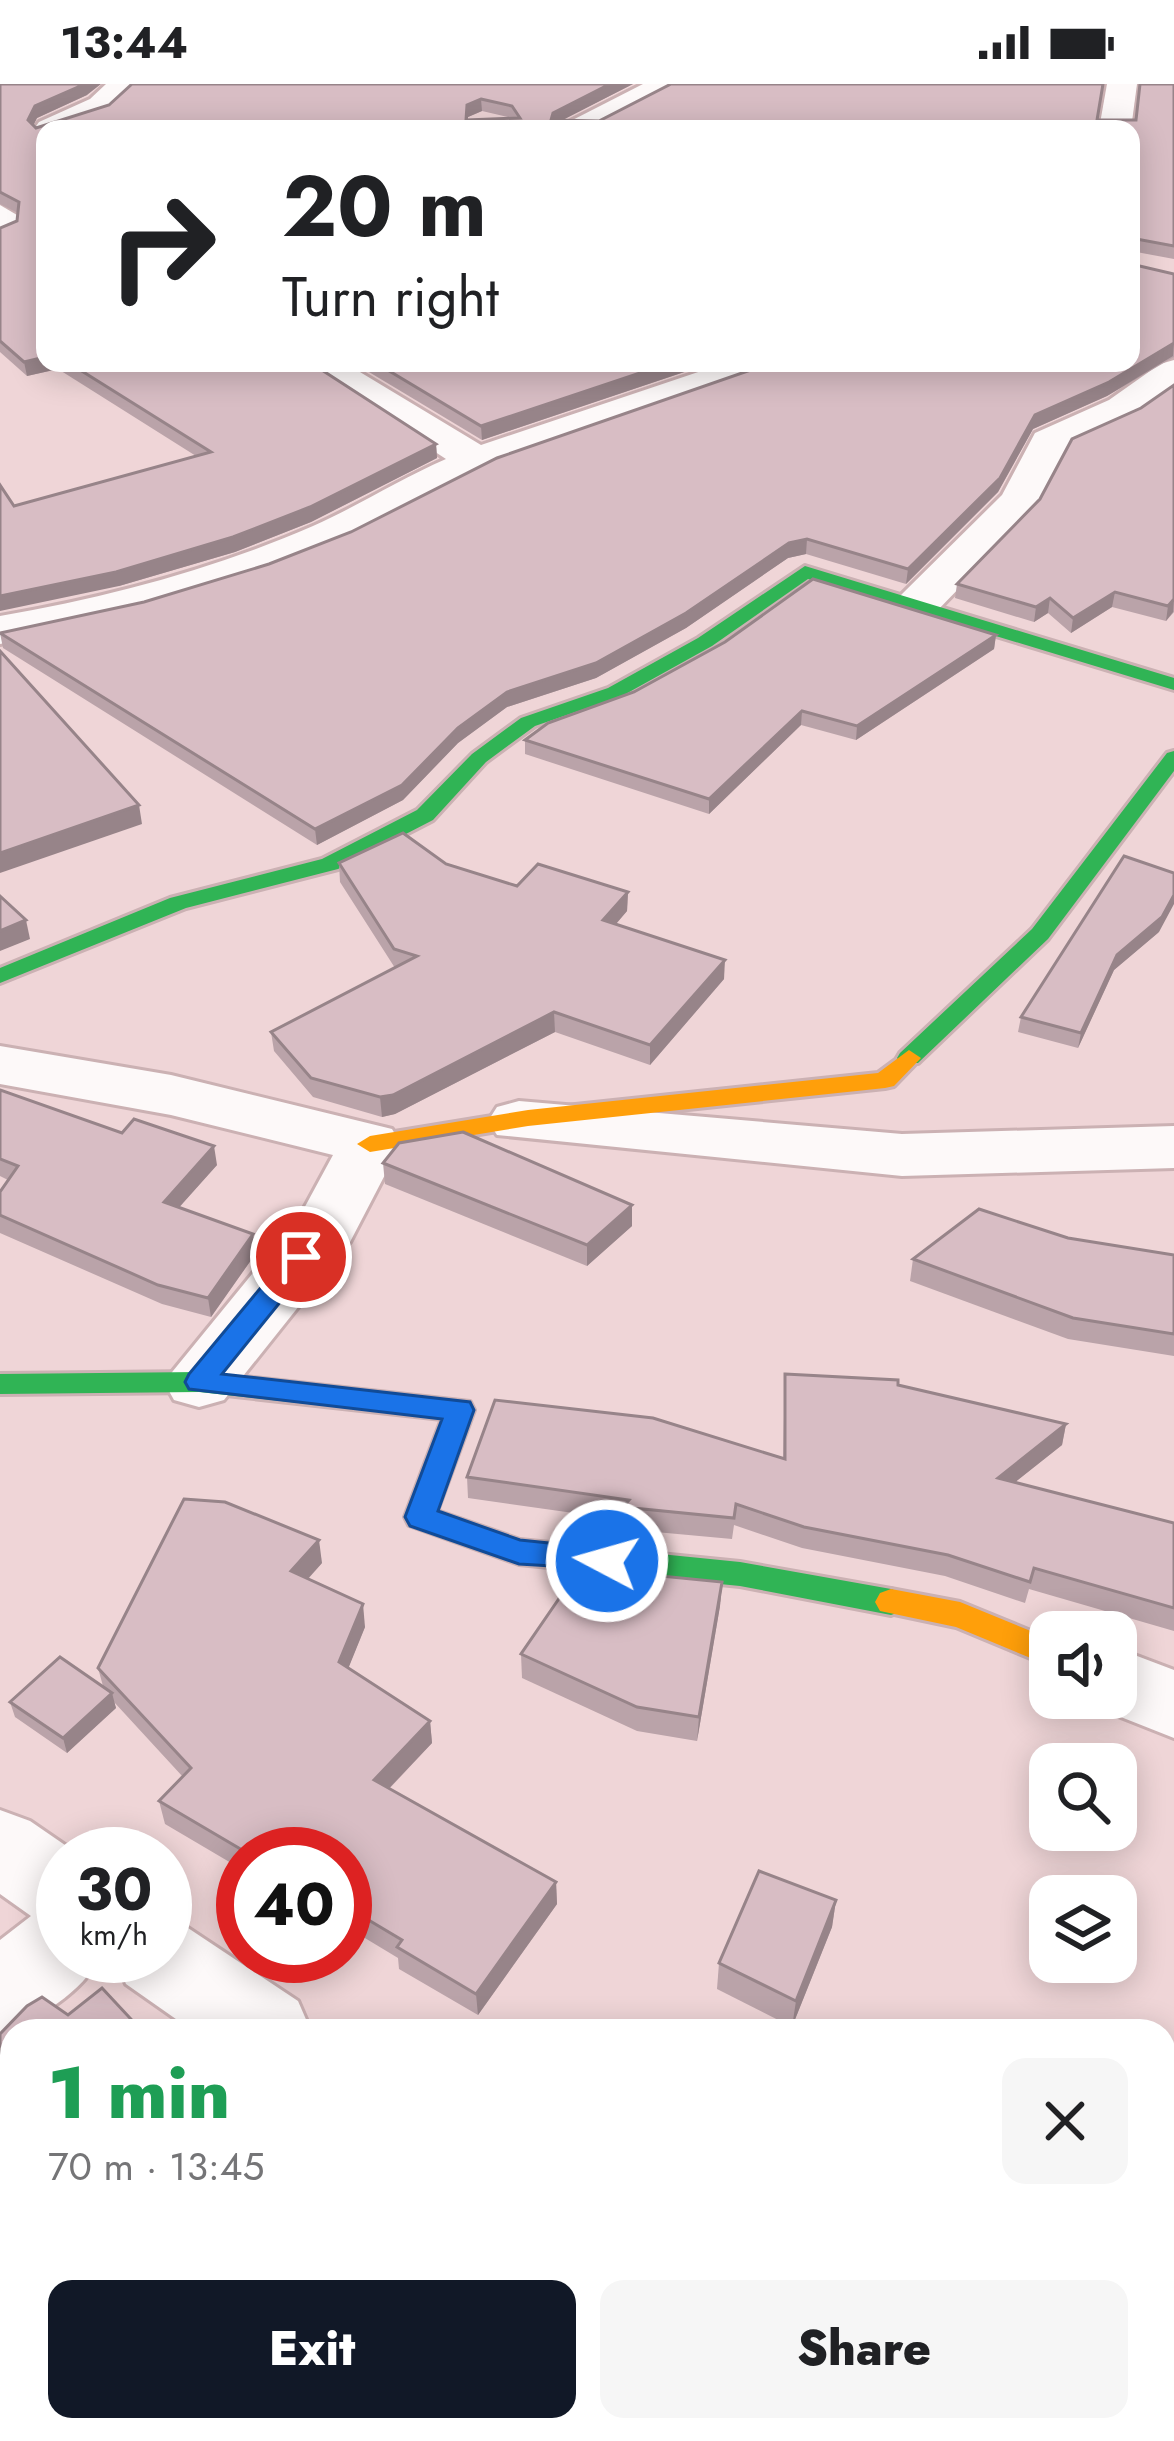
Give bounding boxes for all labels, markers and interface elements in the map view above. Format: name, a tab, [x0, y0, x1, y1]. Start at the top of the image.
text: 13:44	[60, 10, 188, 75]
text: 20 m	[282, 146, 487, 268]
icon: right	[84, 168, 240, 324]
text: Turn right	[282, 258, 499, 336]
pin	[250, 1206, 352, 1308]
icon: arrive	[268, 1224, 334, 1290]
position arrow	[544, 1498, 670, 1624]
map controls	[1029, 1611, 1137, 1983]
button: sound	[1029, 1611, 1137, 1719]
button: search	[1029, 1743, 1137, 1851]
speed limit sign: 40	[216, 1827, 372, 1983]
text: 30	[76, 1846, 152, 1933]
button: layers	[1029, 1875, 1137, 1983]
text: km/h	[80, 1913, 148, 1956]
text: 1 min	[48, 2041, 230, 2145]
button: close	[1002, 2058, 1128, 2184]
text: 70 m · 13:45	[48, 2138, 264, 2195]
button: Exit	[48, 2280, 576, 2418]
button: Share	[600, 2280, 1128, 2418]

